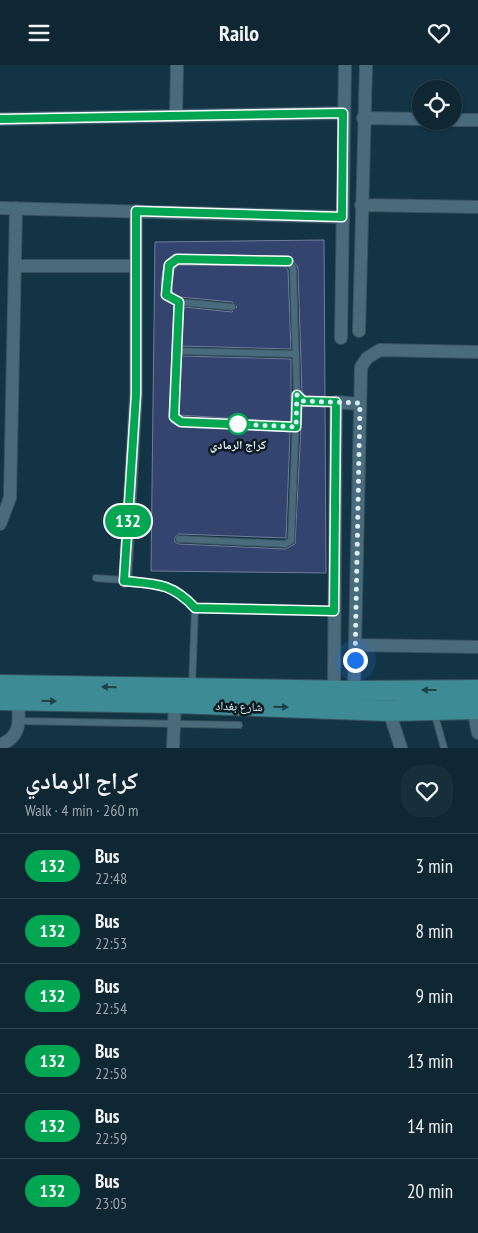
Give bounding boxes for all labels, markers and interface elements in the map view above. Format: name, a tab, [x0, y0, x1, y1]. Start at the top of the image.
icon: menu	[25, 19, 53, 47]
text: Railo	[219, 19, 259, 47]
icon: heart	[425, 19, 453, 47]
map controls	[412, 80, 462, 130]
button: locate	[412, 80, 462, 130]
marker: كراج الرمادي	[227, 413, 249, 435]
place label: كراج الرمادي	[210, 437, 267, 454]
line badge: 132	[99, 505, 157, 537]
text: 132	[115, 509, 141, 532]
your location	[343, 648, 368, 673]
one-way arrow	[101, 683, 117, 691]
one-way arrow	[421, 686, 437, 694]
one-way arrow	[41, 697, 57, 705]
street label: شارع بغداد	[215, 698, 263, 715]
one-way arrow	[273, 703, 289, 711]
text: كراج الرمادي	[25, 765, 138, 796]
button: heart	[401, 765, 453, 817]
text: Walk · 4 min · 260 m	[25, 800, 138, 820]
text: Bus	[95, 844, 119, 868]
text: 132	[40, 854, 65, 877]
text: 3 min	[416, 854, 453, 878]
text: 22:48	[95, 868, 127, 888]
text: Bus	[95, 909, 119, 933]
text: 132	[40, 919, 65, 942]
text: 8 min	[416, 919, 453, 943]
text: 22:53	[95, 933, 127, 953]
text: Bus	[95, 974, 119, 998]
text: 132	[40, 984, 65, 1007]
text: 9 min	[416, 984, 453, 1008]
text: 22:54	[95, 998, 127, 1018]
text: Bus	[95, 1039, 119, 1063]
text: 132	[40, 1049, 65, 1072]
text: 13 min	[407, 1049, 453, 1073]
text: 22:58	[95, 1063, 127, 1083]
text: Bus	[95, 1104, 119, 1128]
text: 132	[40, 1114, 65, 1137]
text: 14 min	[407, 1114, 453, 1138]
text: 22:59	[95, 1128, 127, 1148]
text: Bus	[95, 1169, 119, 1193]
text: 132	[40, 1179, 65, 1202]
text: 20 min	[407, 1179, 453, 1203]
text: 23:05	[95, 1193, 127, 1213]

